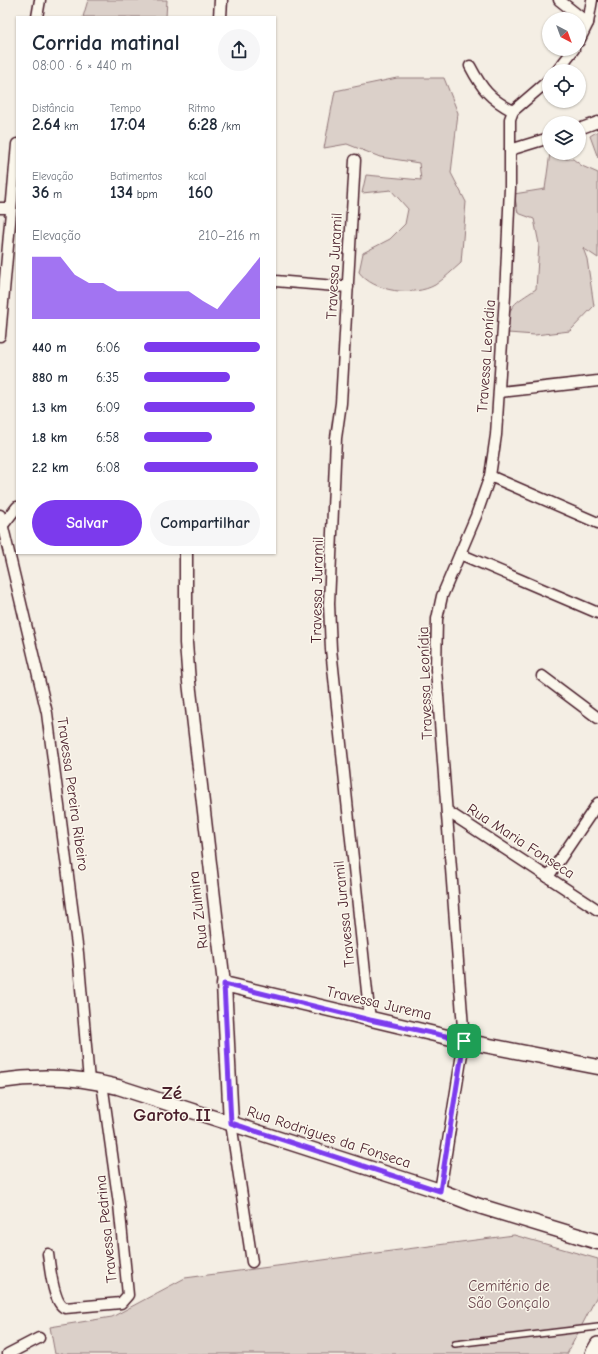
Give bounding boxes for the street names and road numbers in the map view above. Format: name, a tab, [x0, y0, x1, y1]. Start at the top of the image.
street label: Travessa Juramil	[322, 212, 346, 320]
street label: Travessa Leonídia	[473, 299, 499, 413]
street label: Travessa Juramil	[307, 536, 327, 644]
street label: Travessa Leonídia	[414, 626, 436, 740]
street label: Travessa Pereira Ribeiro	[53, 716, 93, 872]
street label: Rua Maria Fonseca	[464, 800, 578, 882]
street label: Travessa Juramil	[329, 860, 359, 968]
street label: Rua Zulmira	[184, 870, 212, 950]
street label: Travessa Jurema	[324, 982, 434, 1024]
street label: Rua Rodrigues da Fonseca	[245, 1102, 413, 1172]
street label: Travessa Pedrina	[91, 1174, 121, 1284]

